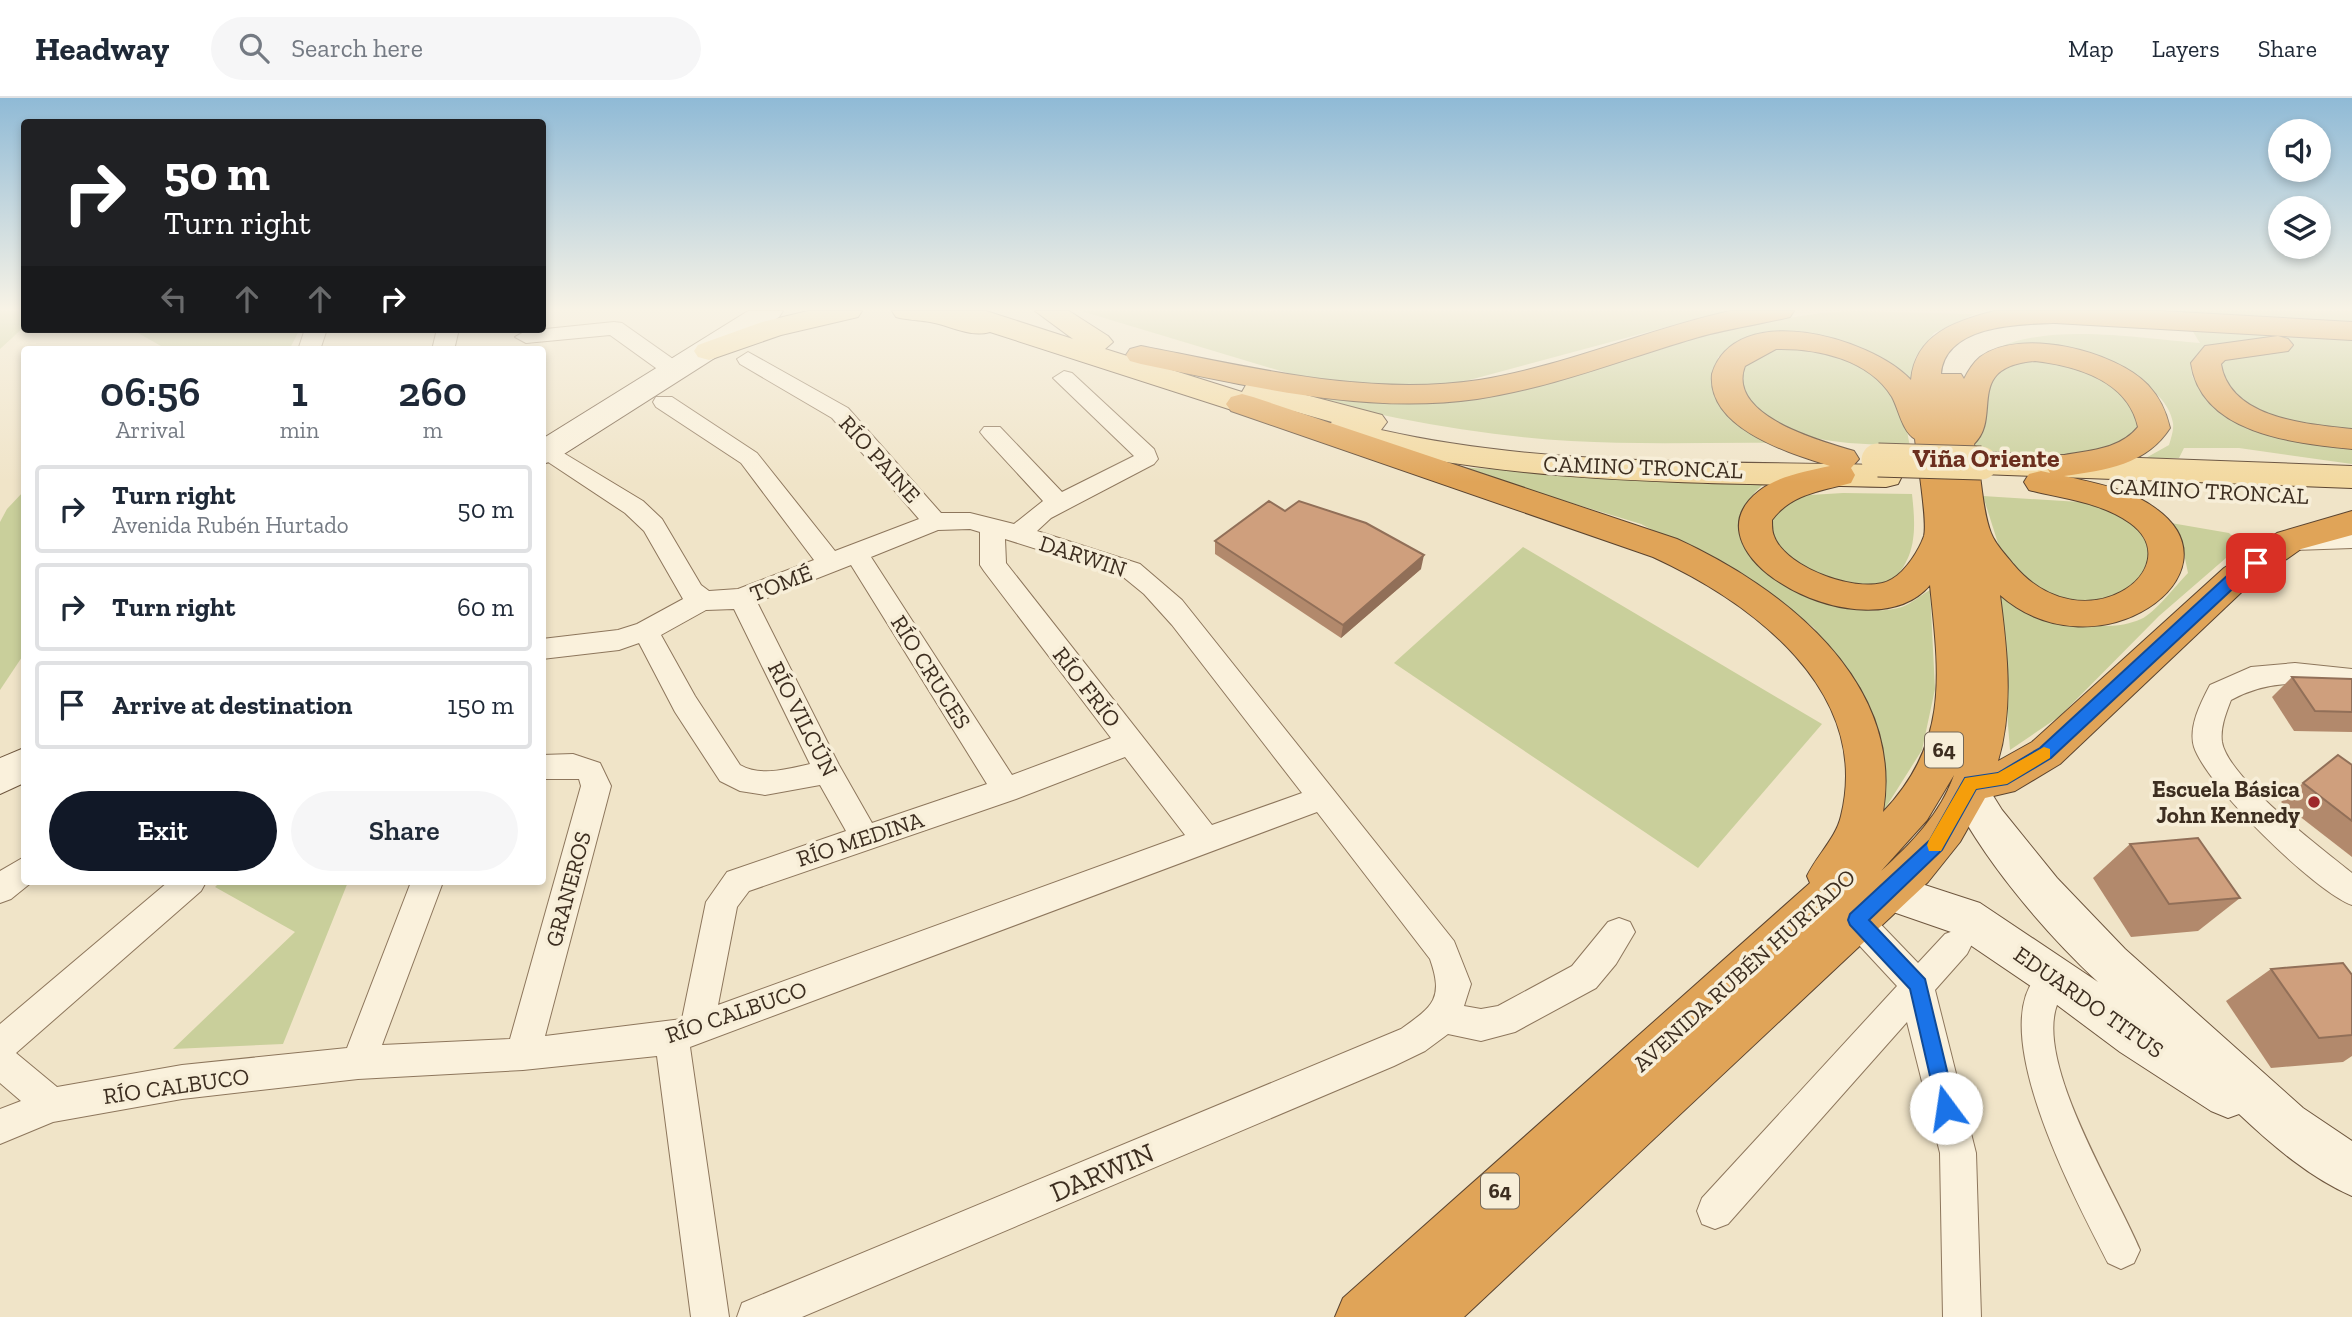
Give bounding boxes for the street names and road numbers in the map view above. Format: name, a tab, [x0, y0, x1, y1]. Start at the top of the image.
street label: RÍO PAINE	[833, 409, 927, 509]
street label: CAMINO TRONCAL	[1543, 450, 1744, 484]
street label: CAMINO TRONCAL	[2109, 472, 2310, 510]
street label: DARWIN	[1036, 529, 1130, 583]
street label: TOMÉ	[746, 558, 816, 608]
street label: RÍO CRUCES	[885, 610, 977, 734]
street label: RÍO FRÍO	[1047, 641, 1127, 733]
street label: RÍO VILCÚN	[762, 657, 844, 781]
road number: 64	[1925, 732, 1963, 768]
street label: RÍO MEDINA	[793, 805, 928, 873]
street label: GRANEROS	[539, 828, 597, 950]
street label: AVENIDA RUBÉN HURTADO	[1627, 863, 1861, 1077]
street label: EDUARDO TITUS	[2009, 940, 2169, 1064]
street label: RÍO CALBUCO	[662, 975, 810, 1049]
street label: RÍO CALBUCO	[101, 1062, 251, 1110]
street label: DARWIN	[1045, 1136, 1159, 1209]
road number: 64	[1481, 1174, 1519, 1208]

